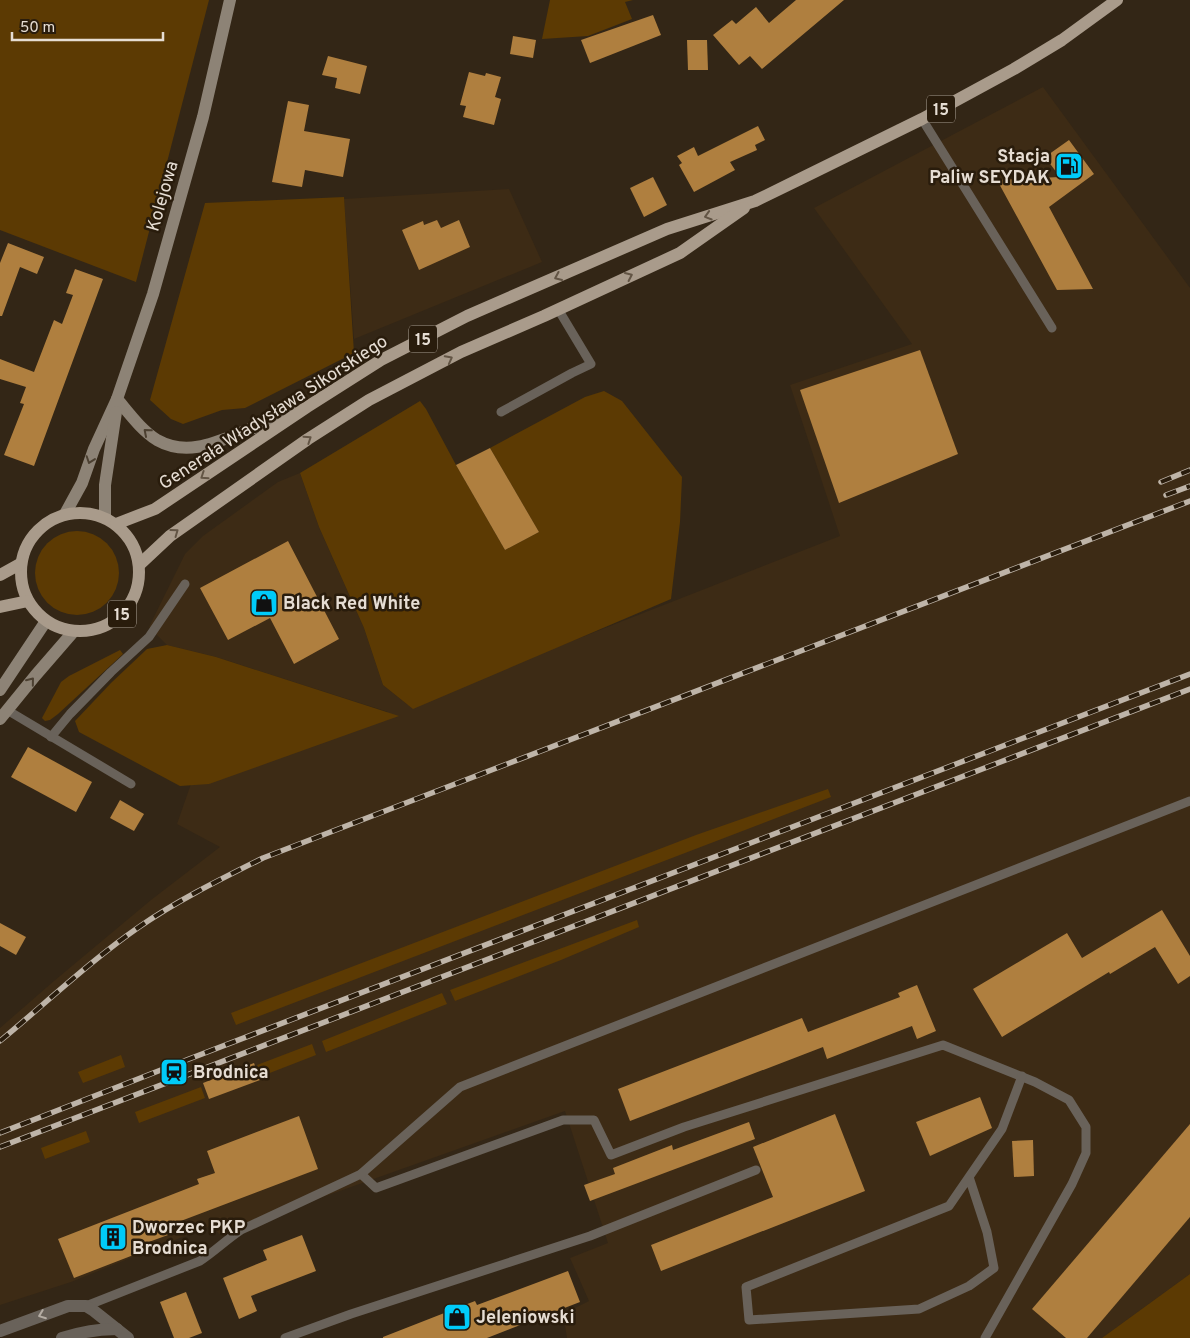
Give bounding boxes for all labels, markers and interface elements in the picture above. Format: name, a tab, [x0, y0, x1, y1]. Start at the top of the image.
scale bar	[12, 10, 164, 42]
text: 50 m	[20, 19, 55, 38]
road number: 15	[927, 96, 955, 122]
place label: Stacja Paliw SEYDAK	[929, 146, 1050, 190]
fuel station icon: Stacja Paliw SEYDAK	[1054, 151, 1084, 181]
street label: Kolejowa	[142, 158, 184, 234]
one-way arrow	[704, 210, 713, 220]
one-way arrow	[554, 270, 563, 281]
one-way arrow	[624, 272, 633, 283]
road number: 15	[409, 326, 437, 352]
street label: Generała Władysława Sikorskiego	[155, 331, 393, 496]
one-way arrow	[444, 355, 453, 365]
one-way arrow	[144, 428, 153, 437]
one-way arrow	[302, 436, 312, 445]
one-way arrow	[86, 455, 96, 463]
one-way arrow	[200, 470, 210, 479]
one-way arrow	[169, 529, 179, 538]
shop icon: Black Red White	[249, 588, 279, 618]
place label: Black Red White	[283, 593, 420, 616]
road number: 15	[108, 600, 136, 628]
one-way arrow	[25, 678, 33, 687]
station icon: Brodnica	[159, 1057, 189, 1087]
place label: Brodnica	[193, 1062, 269, 1085]
place label: Dworzec PKP Brodnica	[132, 1217, 246, 1261]
building icon: Dworzec PKP Brodnica	[98, 1222, 128, 1252]
shop icon: Jeleniowski	[442, 1302, 472, 1332]
place label: Jeleniowski	[476, 1307, 575, 1330]
one-way arrow	[39, 1309, 47, 1319]

